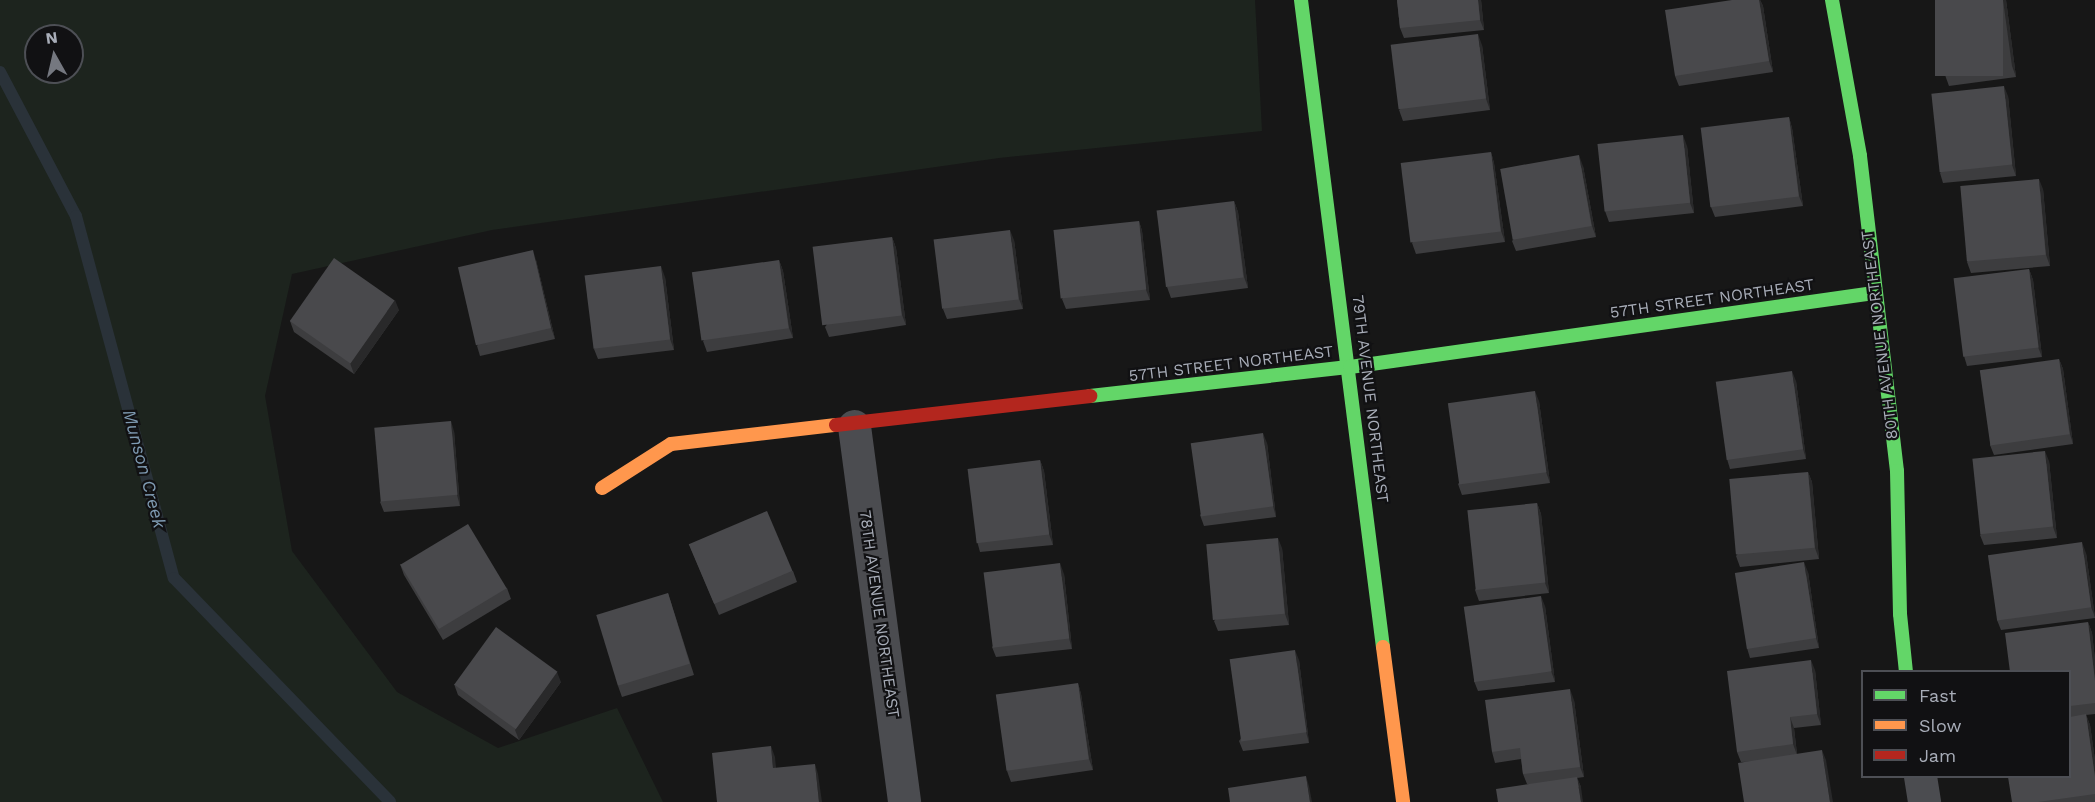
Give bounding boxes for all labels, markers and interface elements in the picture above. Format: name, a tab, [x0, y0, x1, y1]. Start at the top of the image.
north arrow	[24, 24, 84, 84]
text: N	[45, 27, 59, 48]
street label: 80TH AVENUE NORTHEAST	[1858, 229, 1902, 441]
street label: 57TH STREET NORTHEAST	[1609, 275, 1815, 323]
street label: 79TH AVENUE NORTHEAST	[1348, 294, 1392, 504]
street label: 57TH STREET NORTHEAST	[1127, 342, 1335, 386]
water label: Munson Creek	[118, 407, 170, 531]
street label: 78TH AVENUE NORTHEAST	[855, 509, 903, 719]
legend	[1861, 670, 2071, 778]
text: Fast	[1919, 685, 1956, 706]
text: Slow	[1919, 715, 1962, 736]
text: Jam	[1919, 745, 1956, 766]

